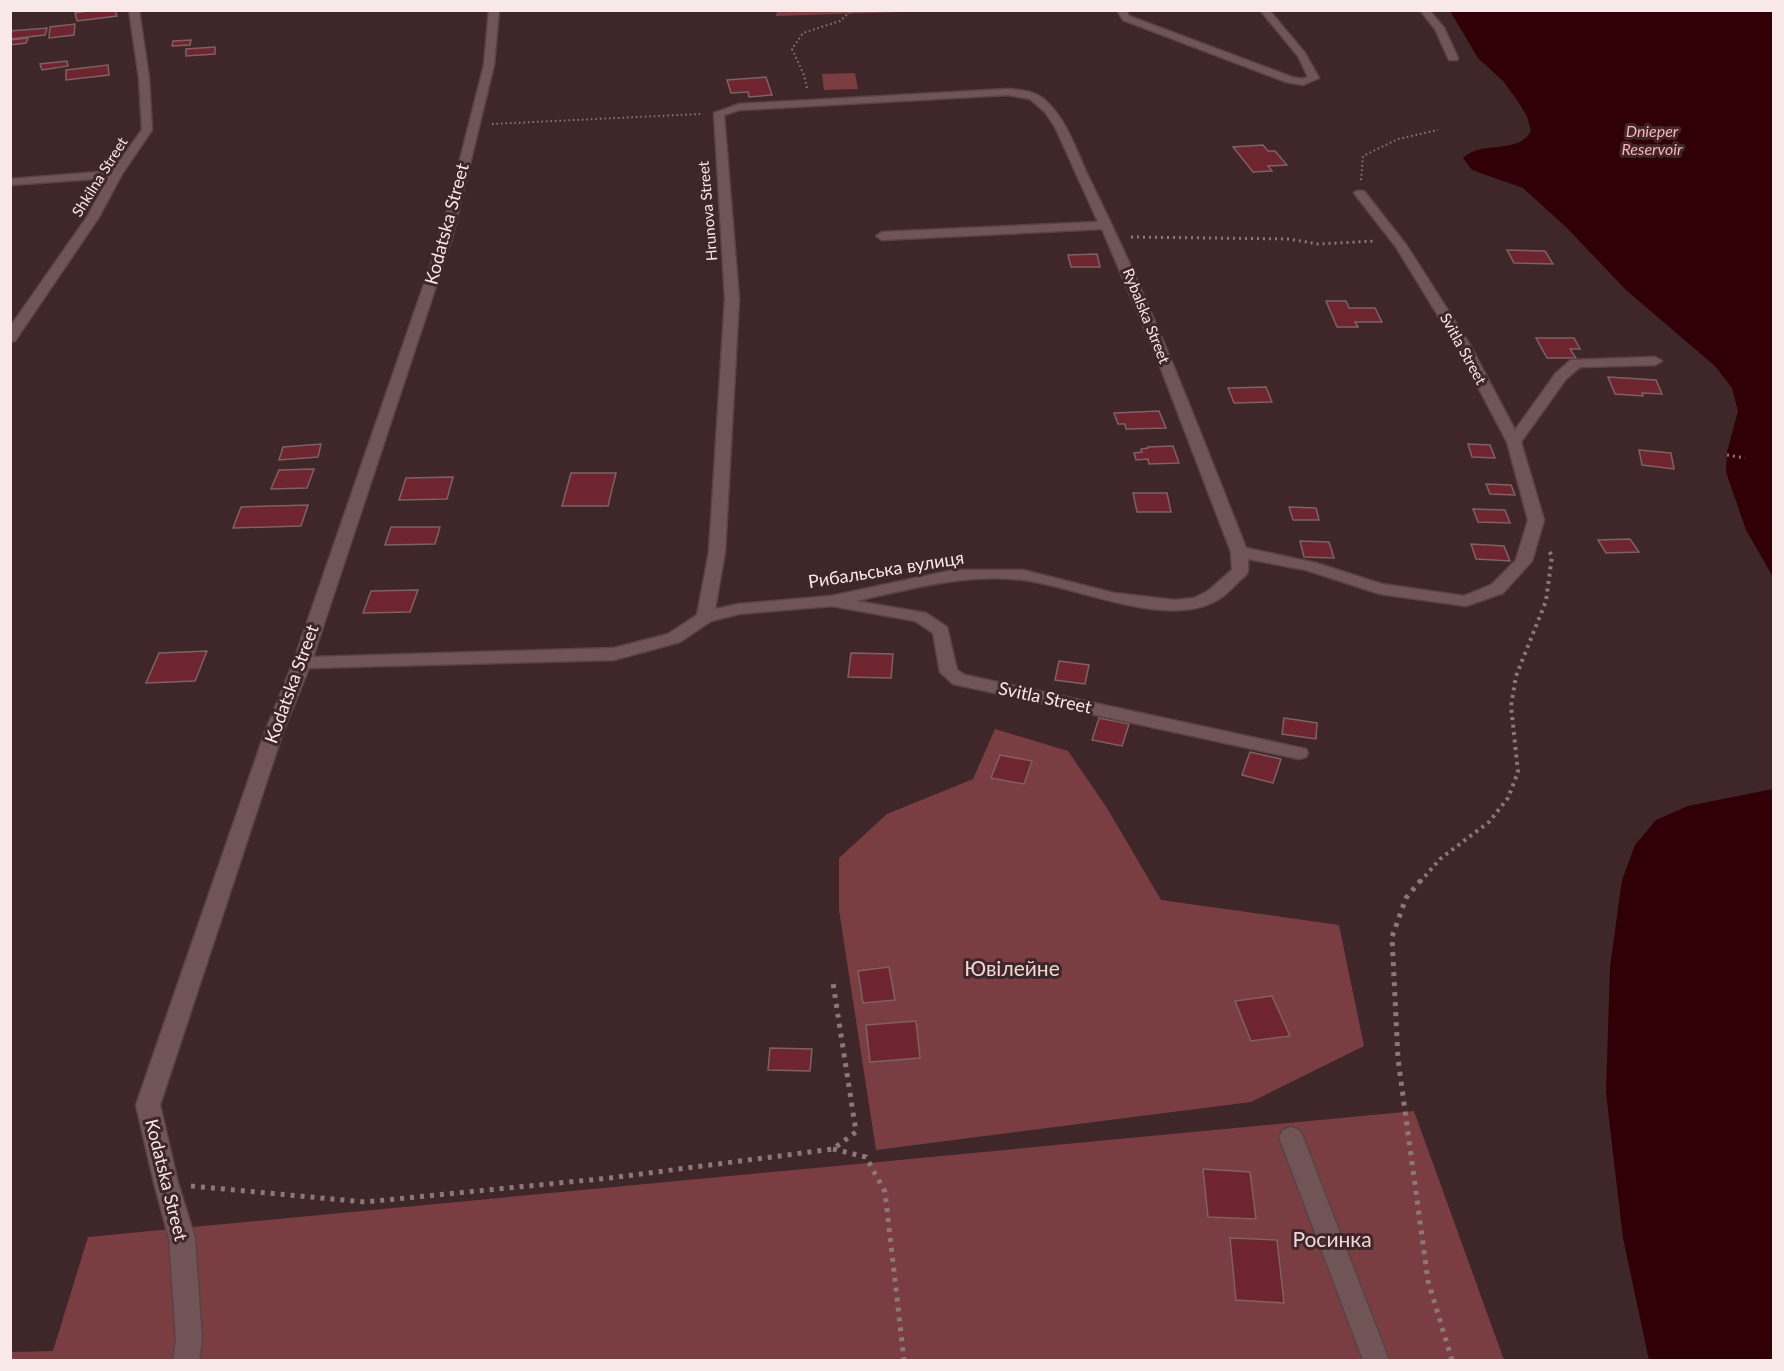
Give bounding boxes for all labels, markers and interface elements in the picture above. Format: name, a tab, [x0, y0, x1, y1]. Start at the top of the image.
water label: Dnieper Reservoir	[1622, 121, 1683, 158]
street label: Shkilna Street	[68, 133, 131, 220]
street label: Kodatska Street	[419, 160, 473, 287]
street label: Hrunova Street	[694, 160, 720, 262]
street label: Rybalska Street	[1120, 265, 1174, 366]
street label: Svitla Street	[1437, 310, 1491, 388]
street label: Рибальська вулиця	[806, 546, 965, 592]
street label: Kodatska Street	[259, 621, 323, 746]
street label: Svitla Street	[997, 676, 1094, 718]
park label: Ювілейне	[964, 955, 1060, 980]
street label: Kodatska Street	[141, 1117, 193, 1243]
park label: Росинка	[1292, 1226, 1372, 1251]

